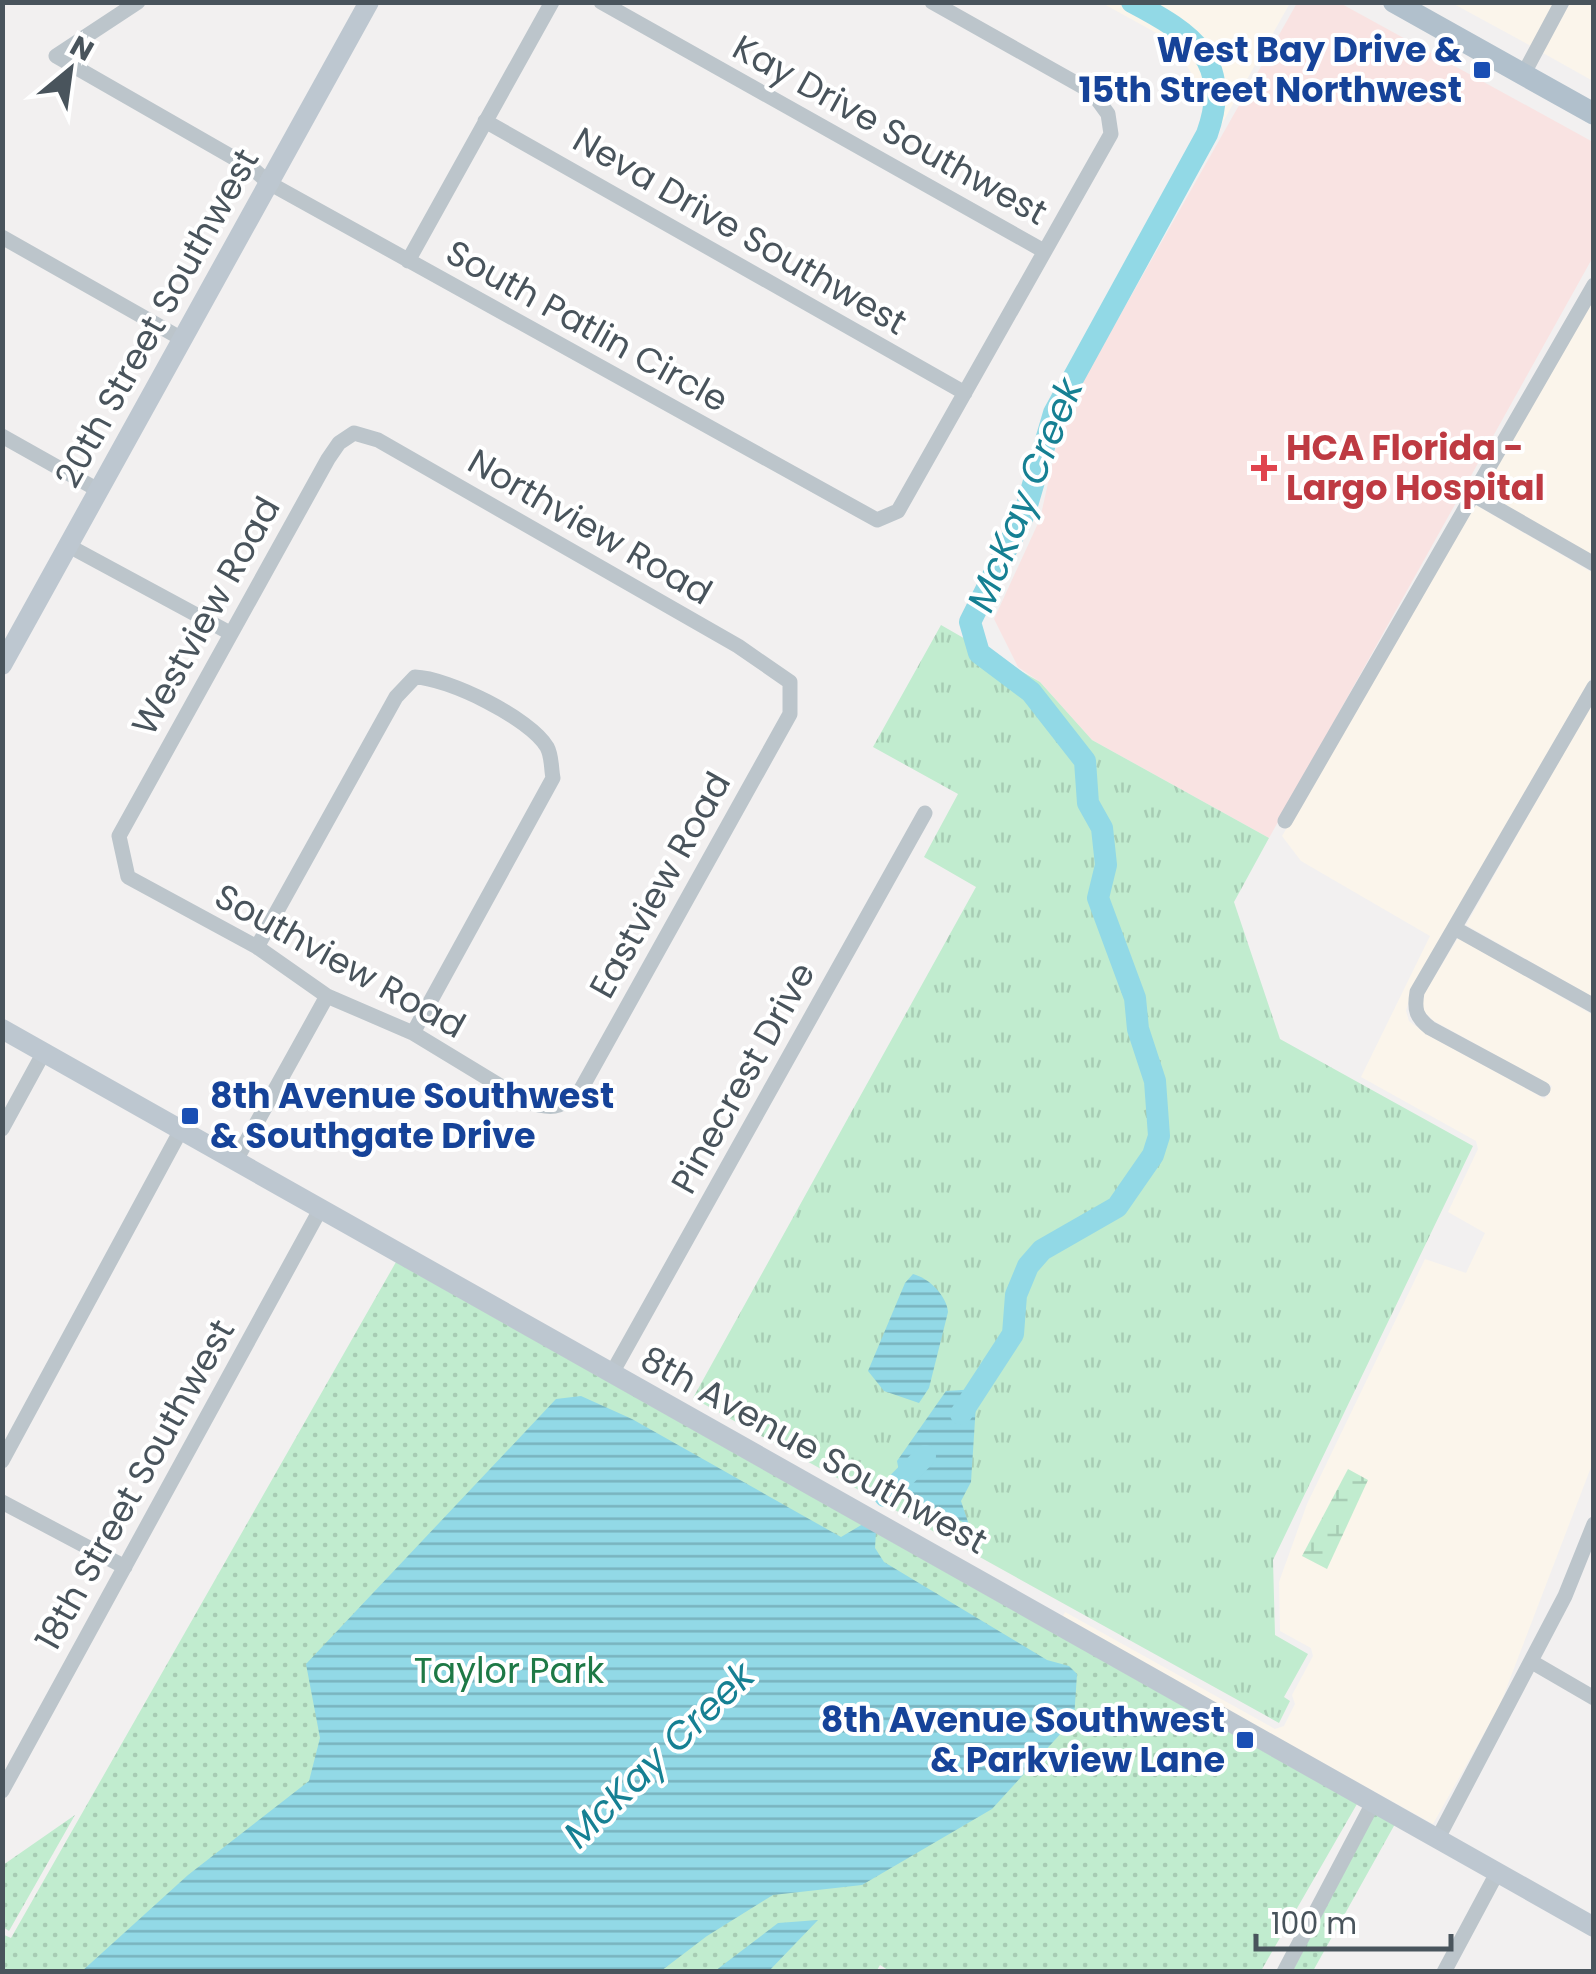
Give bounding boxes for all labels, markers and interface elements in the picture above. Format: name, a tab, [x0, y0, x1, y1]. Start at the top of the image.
north arrow	[20, 20, 120, 120]
street label: Kay Drive Southwest	[724, 23, 1056, 236]
place label: West Bay Drive & 15th Street Northwest	[1078, 25, 1462, 114]
text: N	[63, 26, 101, 71]
marker: West Bay Drive & 15th Street Northwest	[1471, 59, 1493, 81]
street label: Neva Drive Southwest	[564, 115, 916, 346]
street label: 20th Street Southwest	[43, 140, 270, 496]
street label: South Patlin Circle	[437, 228, 737, 424]
water label: McKay Creek	[954, 369, 1096, 619]
place label: HCA Florida - Largo Hospital	[1286, 423, 1545, 512]
street label: Northview Road	[459, 437, 721, 616]
marker: HCA Florida - Largo Hospital	[1251, 455, 1277, 481]
street label: Westview Road	[120, 488, 291, 744]
street label: Eastview Road	[577, 763, 742, 1007]
street label: Southview Road	[206, 871, 474, 1050]
street label: Pinecrest Drive	[659, 953, 826, 1202]
place label: 8th Avenue Southwest & Southgate Drive	[210, 1071, 614, 1160]
marker: 8th Avenue Southwest & Southgate Drive	[179, 1105, 201, 1127]
street label: 18th Street Southwest	[23, 1310, 246, 1659]
street label: 8th Avenue Southwest	[632, 1334, 996, 1565]
park label: Taylor Park	[414, 1646, 604, 1695]
water label: McKay Creek	[551, 1649, 767, 1860]
place label: 8th Avenue Southwest & Parkview Lane	[821, 1695, 1225, 1784]
marker: 8th Avenue Southwest & Parkview Lane	[1234, 1729, 1256, 1751]
scale bar	[1256, 1889, 1451, 1951]
text: 100 m	[1271, 1902, 1357, 1945]

